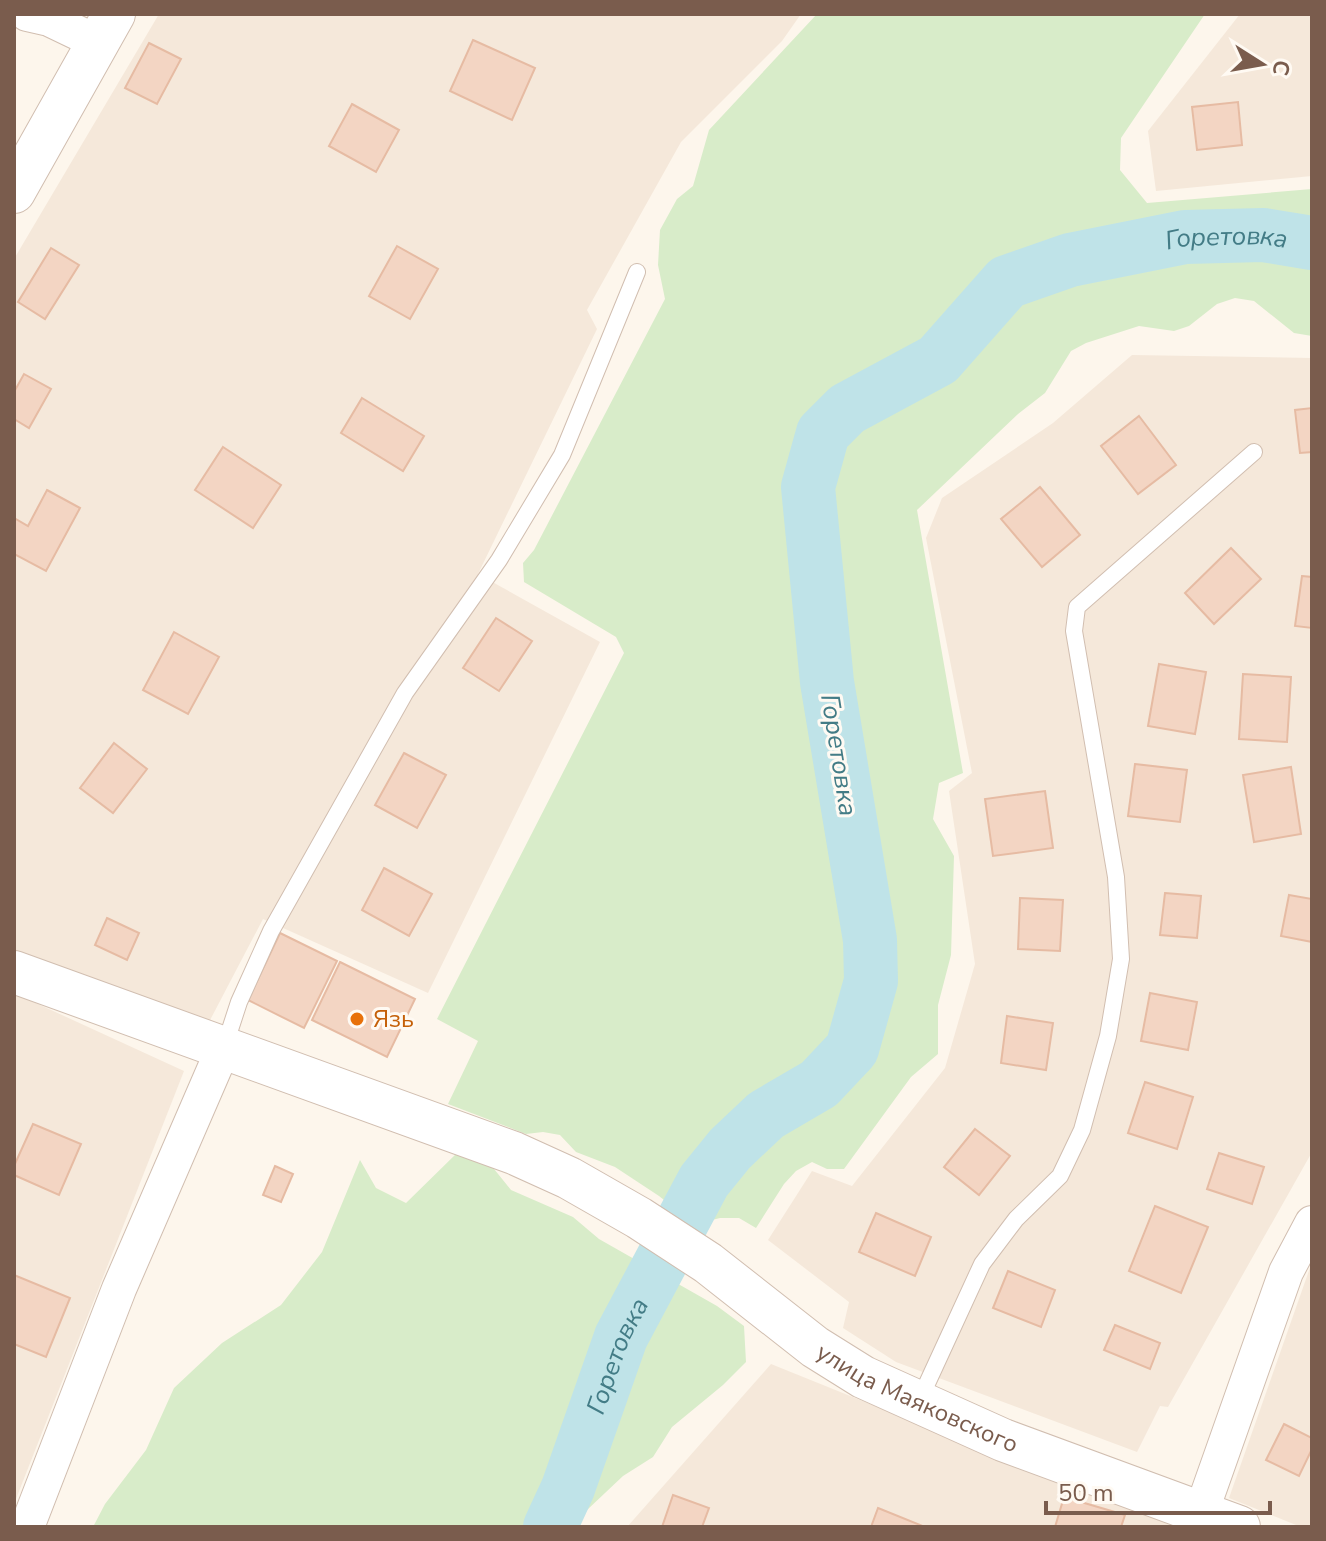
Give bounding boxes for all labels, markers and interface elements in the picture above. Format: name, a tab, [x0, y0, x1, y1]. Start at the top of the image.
north arrow	[1222, 24, 1302, 104]
text: С	[1264, 57, 1297, 78]
water label: Горетовка	[1162, 217, 1291, 258]
water label: Горетовка	[812, 691, 866, 819]
place label: Язь	[373, 1003, 414, 1035]
marker: Язь	[348, 1010, 366, 1028]
water label: Горетовка	[578, 1291, 657, 1419]
street label: улица Маяковского	[810, 1336, 1023, 1460]
scale bar	[1046, 1465, 1270, 1515]
text: 50 m	[1058, 1477, 1114, 1509]

